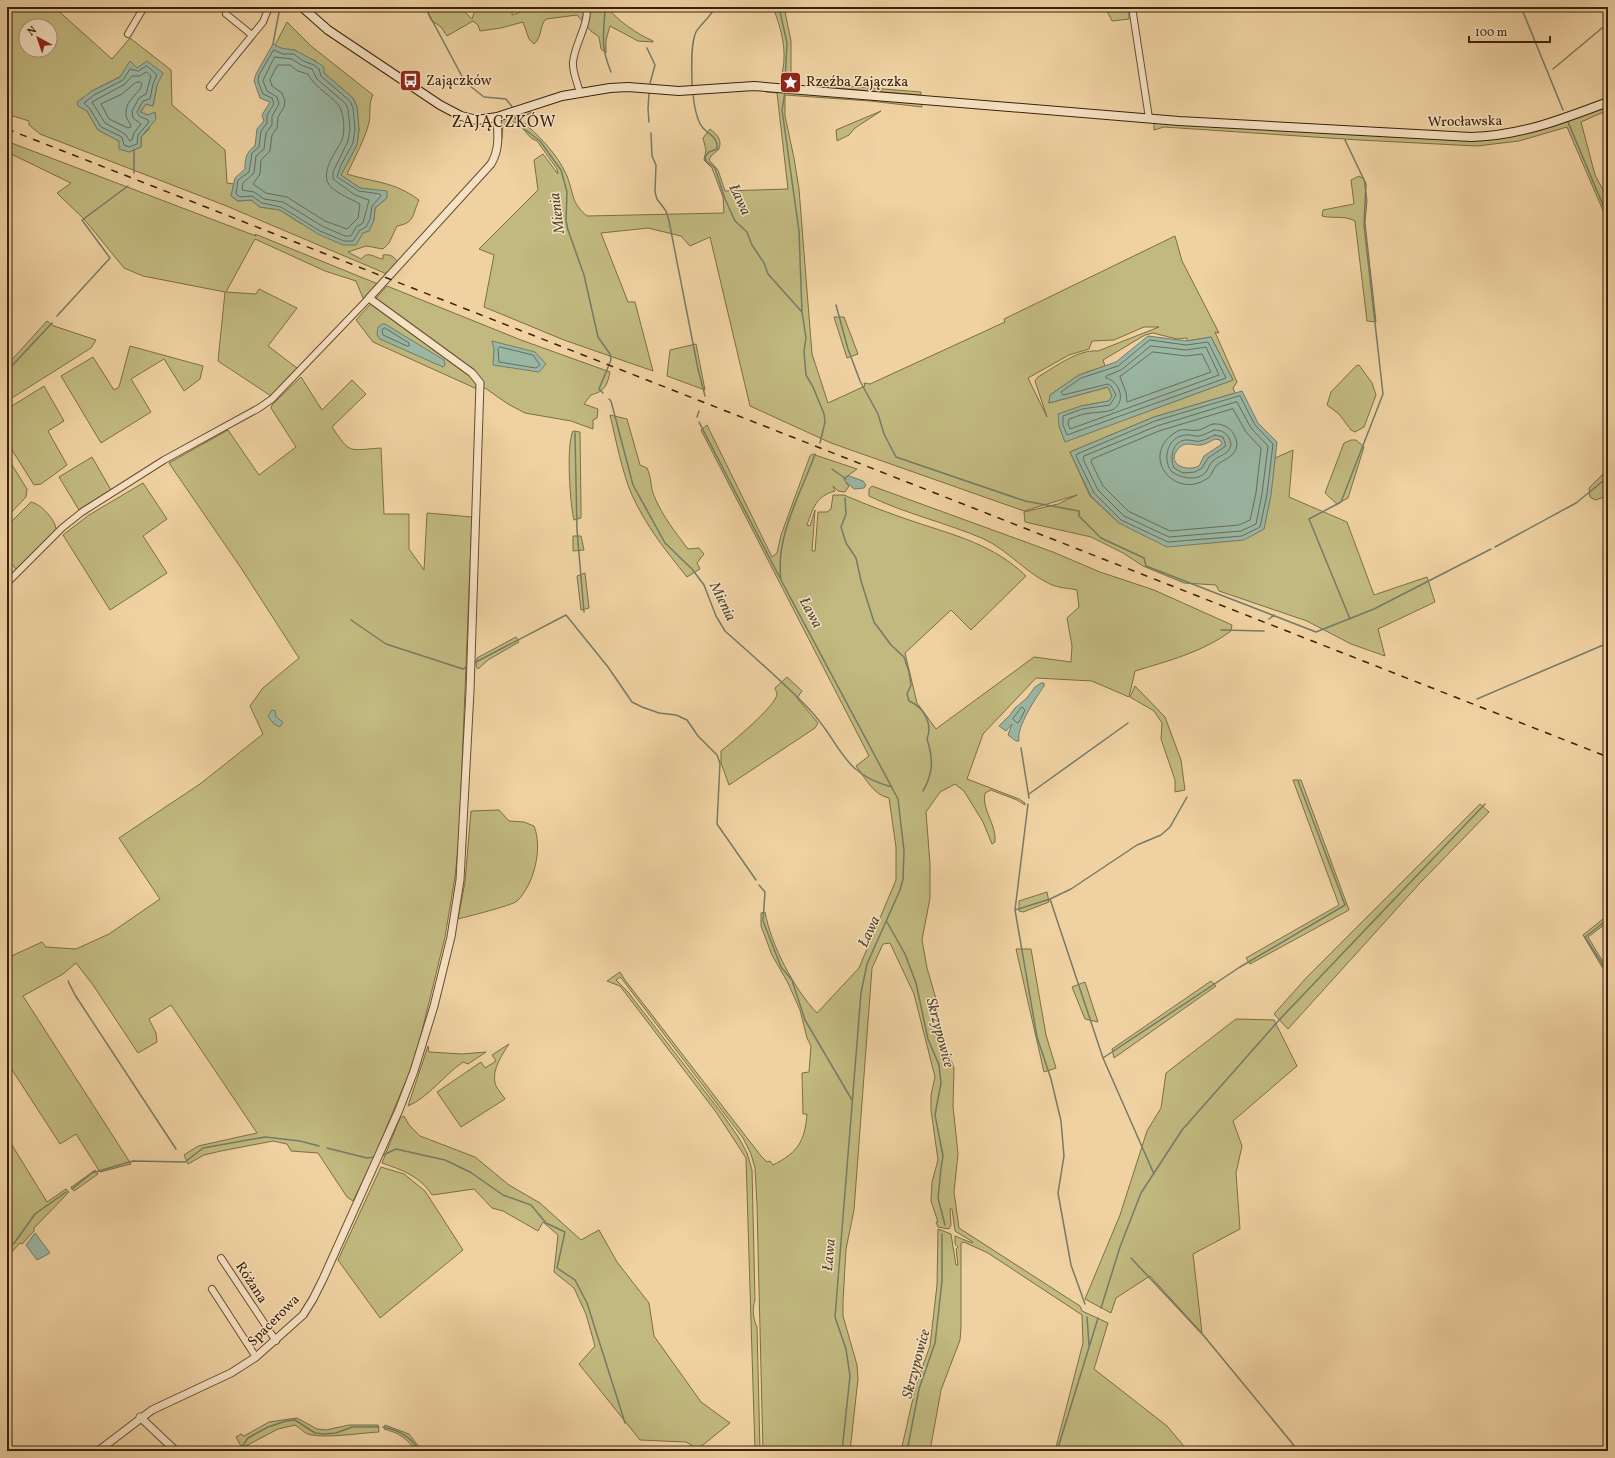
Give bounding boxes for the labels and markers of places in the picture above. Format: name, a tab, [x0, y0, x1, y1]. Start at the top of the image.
bus stop icon: Zajączków	[397, 68, 423, 94]
place icon: Rzeźba Zajączka	[778, 69, 804, 95]
place label: Zajączków	[426, 72, 492, 91]
place label: Rzeźba Zajączka	[806, 73, 908, 92]

